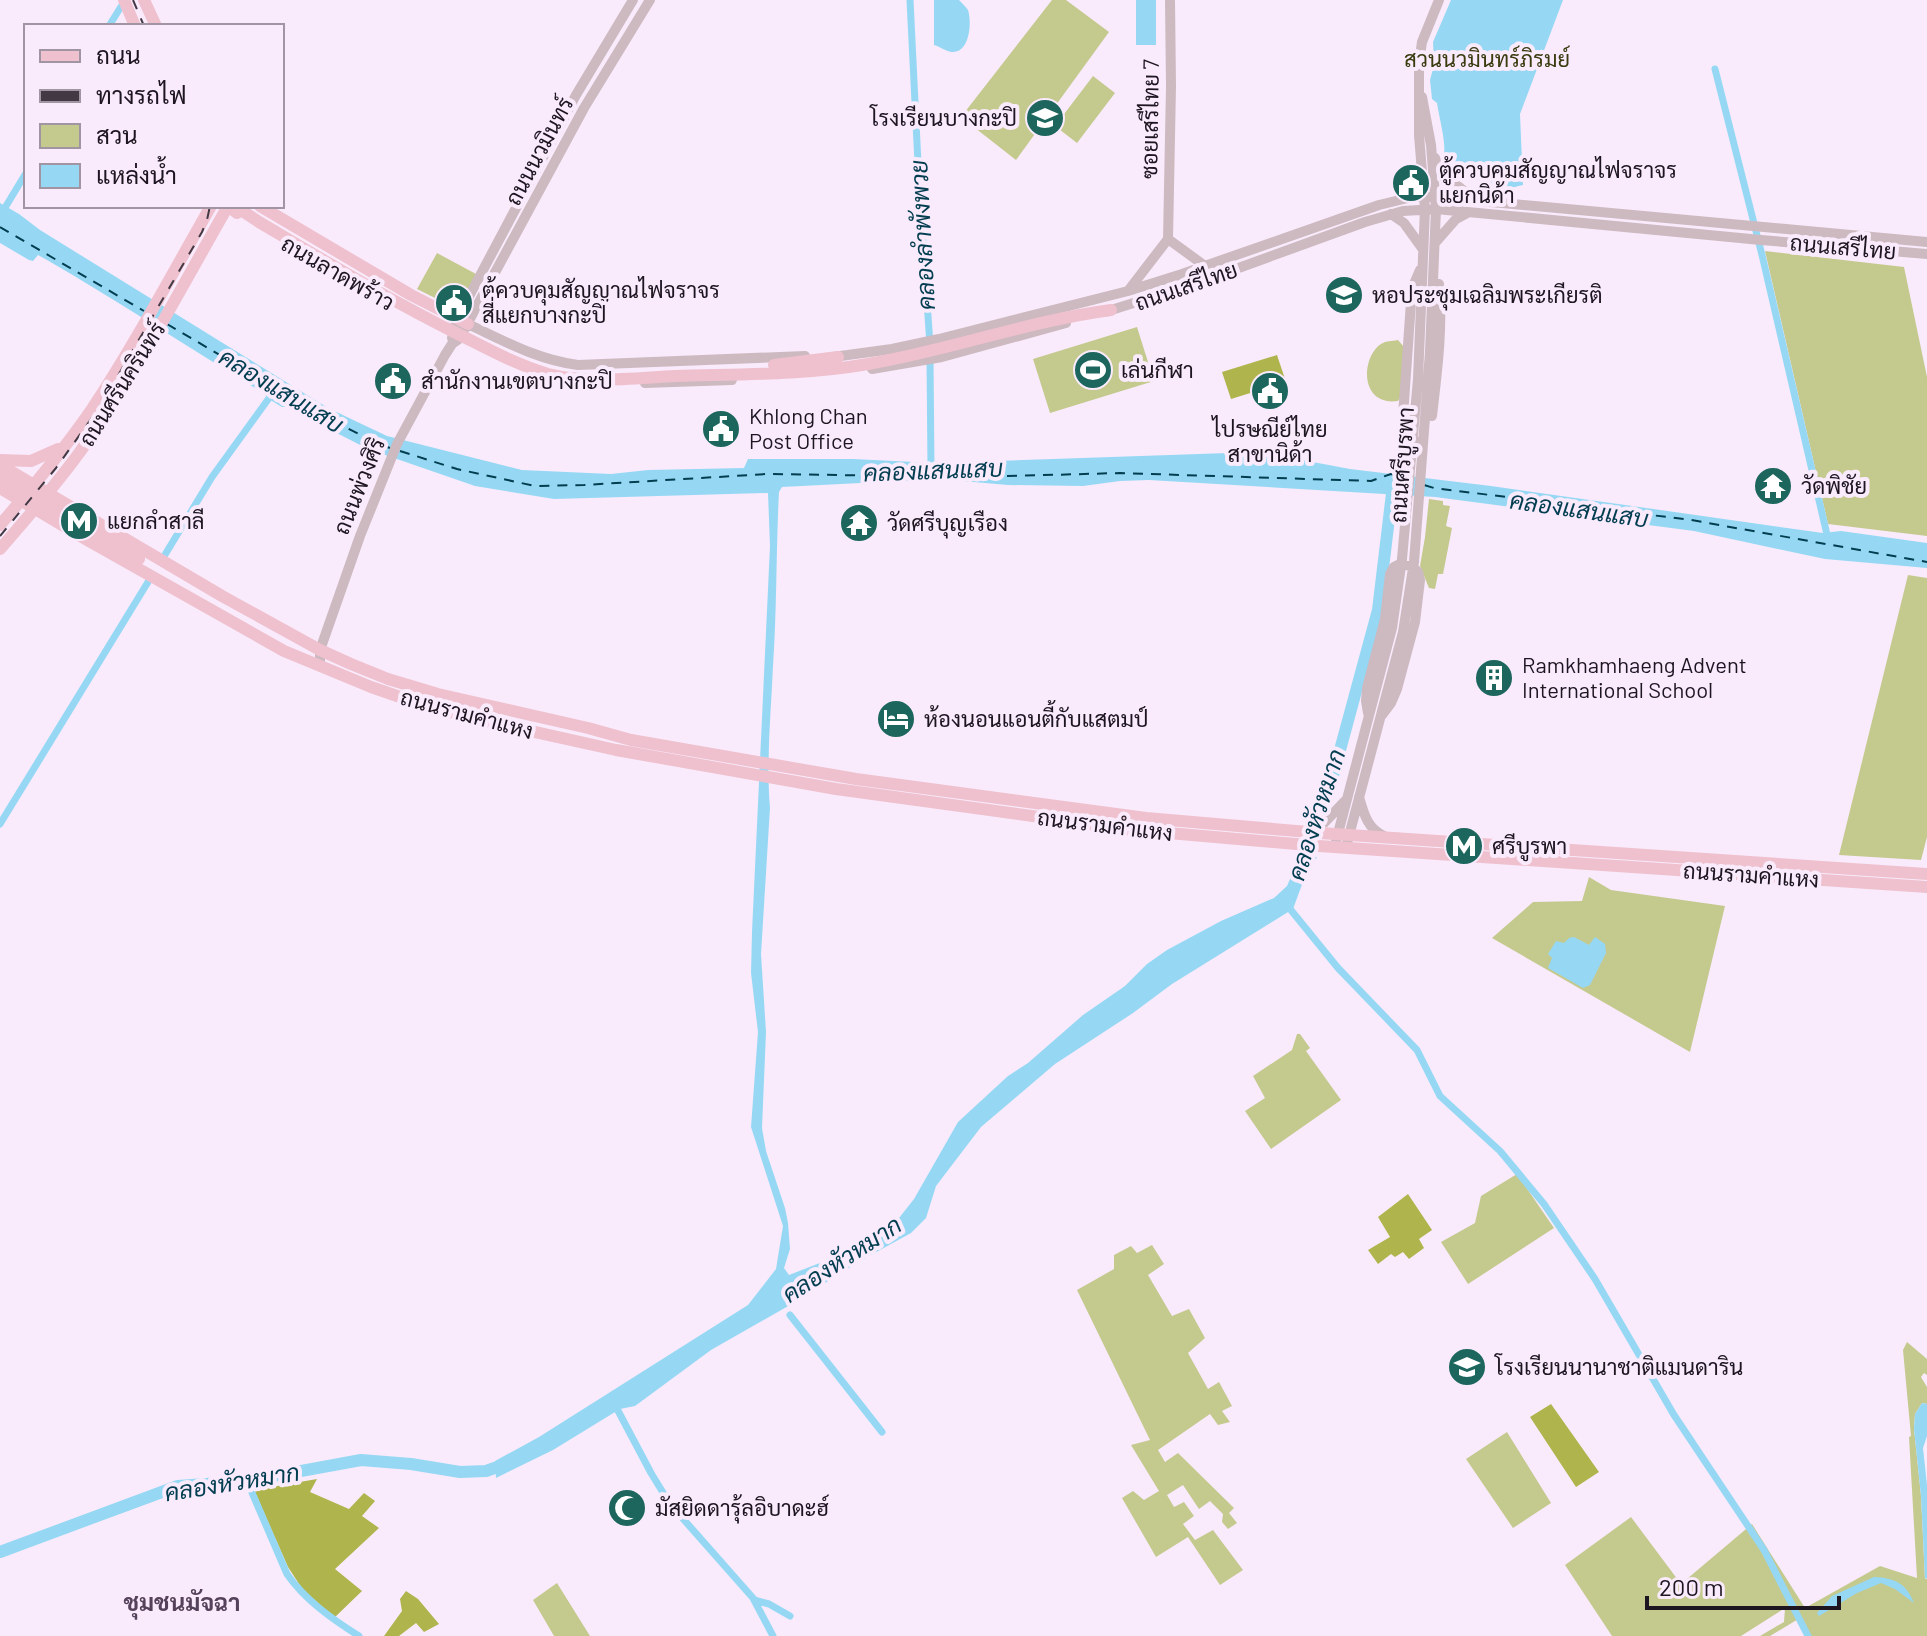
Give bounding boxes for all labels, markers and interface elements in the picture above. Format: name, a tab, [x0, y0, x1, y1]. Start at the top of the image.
legend	[24, 24, 284, 208]
text: ถนน	[96, 40, 141, 69]
park label: สวนนวมินทร์ภิรมย์	[1404, 45, 1570, 71]
street label: ซอยเสรีไทย 7	[1135, 59, 1163, 179]
text: ทางรถไฟ	[96, 80, 187, 109]
street label: ถนนนวมินทร์	[499, 92, 577, 209]
school or university icon: โรงเรียนบางกะปิ	[1024, 97, 1066, 139]
place label: โรงเรียนบางกะปิ	[869, 104, 1017, 130]
text: สวน	[96, 120, 138, 149]
text: แหล่งน้ำ	[96, 156, 177, 189]
place label: ตู้ควบคุมสัญญาณไฟจราจร แยกนิด้า	[1439, 156, 1677, 207]
water label: คลองลำพังพวย	[903, 159, 940, 311]
public building icon: ตู้ควบคุมสัญญาณไฟจราจร แยกนิด้า	[1390, 162, 1432, 204]
street label: ถนนเสรีไทย	[1789, 228, 1897, 264]
street label: ถนนลาดพร้าว	[278, 229, 399, 315]
street label: ถนนเสรีไทย	[1131, 255, 1240, 315]
school or university icon: หอประชุมเฉลิมพระเกียรติ	[1323, 274, 1365, 316]
place label: ตู้ควบคุมสัญญาณไฟจราจร สี่แยกบางกะปิ	[482, 276, 720, 327]
place label: หอประชุมเฉลิมพระเกียรติ	[1372, 281, 1603, 311]
public building icon: ตู้ควบคุมสัญญาณไฟจราจร สี่แยกบางกะปิ	[433, 282, 475, 324]
street label: ถนนศรีนครินทร์	[73, 316, 170, 450]
water label: คลองแสนแสบ	[214, 341, 350, 438]
sports icon: เล่นกีฬา	[1072, 349, 1114, 391]
place label: เล่นกีฬา	[1121, 356, 1194, 382]
public building icon: สำนักงานเขตบางกะปิ	[372, 360, 414, 402]
place label: สำนักงานเขตบางกะปิ	[421, 367, 613, 393]
public building icon: ไปรษณีย์ไทย สาขานิด้า	[1249, 370, 1291, 412]
place label: Khlong Chan Post Office	[749, 402, 868, 453]
street label: ถนนศรีบูรพา	[1384, 406, 1422, 524]
public building icon: Khlong Chan Post Office	[700, 408, 742, 450]
place label: ไปรษณีย์ไทย สาขานิด้า	[1210, 415, 1328, 466]
street label: ถนนพ่วงศิริ	[327, 434, 389, 538]
water label: คลองแสนแสบ	[863, 453, 1004, 486]
temple icon: วัดพิชัย	[1752, 465, 1794, 507]
place label: วัดพิชัย	[1801, 472, 1867, 498]
water label: คลองแสนแสบ	[1508, 484, 1651, 533]
metro station icon: แยกลำสาลี	[58, 500, 100, 542]
temple icon: วัดศรีบุญเรือง	[838, 502, 880, 544]
place label: แยกลำสาลี	[107, 507, 205, 533]
place label: วัดศรีบุญเรือง	[887, 509, 1008, 539]
place label: Ramkhamhaeng Advent International School	[1522, 651, 1747, 702]
building icon: Ramkhamhaeng Advent International School	[1473, 657, 1515, 699]
street label: ถนนรามคำแหง	[398, 683, 536, 743]
hotel icon: ห้องนอนแอนตี้กับแสตมป์	[875, 698, 917, 740]
place label: ห้องนอนแอนตี้กับแสตมป์	[924, 700, 1149, 731]
water label: คลองหัวหมาก	[1281, 745, 1350, 884]
street label: ถนนรามคำแหง	[1036, 803, 1174, 845]
metro station icon: ศรีบูรพา	[1443, 825, 1485, 867]
place label: ศรีบูรพา	[1492, 832, 1567, 862]
street label: ถนนรามคำแหง	[1682, 856, 1820, 892]
water label: คลองหัวหมาก	[776, 1209, 906, 1308]
school or university icon: โรงเรียนนานาชาติแมนดาริน	[1446, 1346, 1488, 1388]
place label: โรงเรียนนานาชาติแมนดาริน	[1494, 1353, 1743, 1379]
water label: คลองหัวหมาก	[162, 1457, 301, 1507]
mosque icon: มัสยิดดารุ้ลอิบาดะฮ์	[606, 1487, 648, 1529]
place label: มัสยิดดารุ้ลอิบาดะฮ์	[655, 1494, 829, 1524]
scale bar	[1647, 1560, 1839, 1610]
text: 200 m	[1659, 1572, 1724, 1601]
district label: ชุมชนมัจฉา	[123, 1587, 241, 1620]

